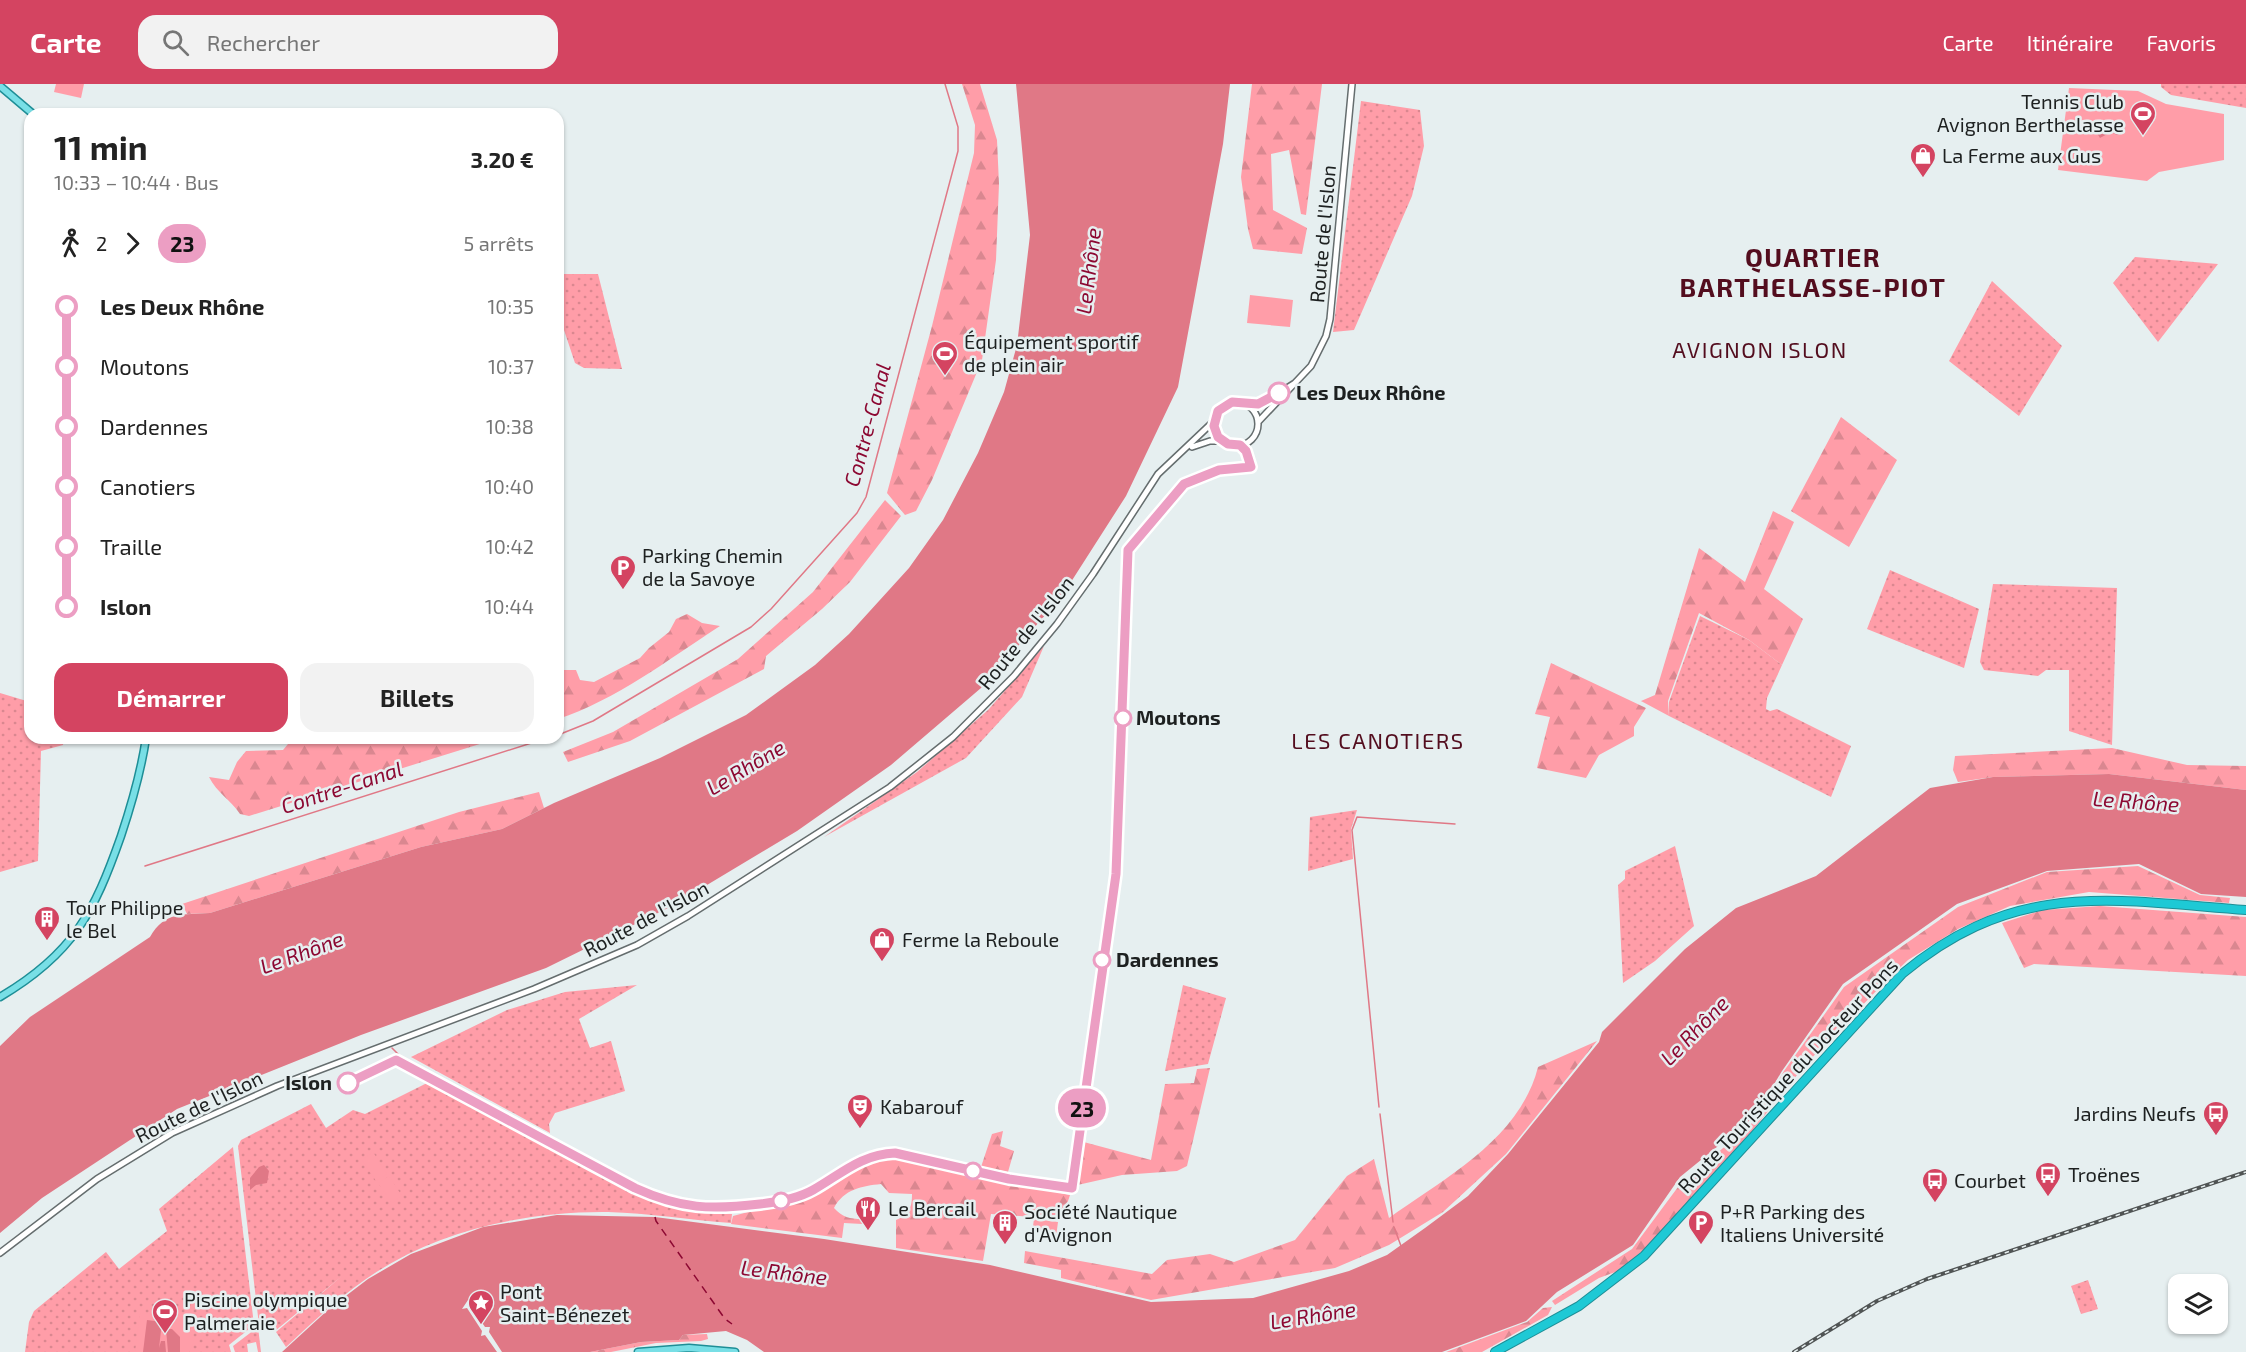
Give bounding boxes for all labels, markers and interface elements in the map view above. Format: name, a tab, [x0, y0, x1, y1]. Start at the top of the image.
search box	[138, 15, 558, 69]
text: Carte	[30, 25, 102, 59]
icon: search	[159, 26, 192, 59]
text: Rechercher	[207, 29, 320, 55]
text: Carte	[1942, 30, 1994, 55]
text: Itinéraire	[2027, 30, 2113, 55]
text: Favoris	[2146, 30, 2216, 55]
place label: Tennis Club Avignon Berthelasse	[1937, 89, 2124, 136]
sports icon: Tennis Club Avignon Berthelasse	[2128, 99, 2158, 137]
text: 11 min	[54, 127, 148, 167]
shop icon: La Ferme aux Gus	[1908, 141, 1938, 179]
place label: La Ferme aux Gus	[1942, 143, 2101, 167]
text: 3.20 €	[471, 146, 534, 172]
street label: Route de l'Islon	[1304, 164, 1340, 304]
text: 10:33 – 10:44 · Bus	[54, 170, 219, 194]
water label: Le Rhône	[1070, 226, 1105, 315]
icon: walk	[54, 227, 87, 260]
icon: forward	[116, 227, 149, 260]
text: 2	[96, 231, 107, 255]
text: 23	[170, 231, 194, 256]
text: 5 arrêts	[464, 231, 534, 255]
district label: QUARTIER BARTHELASSE-PIOT	[1680, 241, 1946, 302]
text: Les Deux Rhône	[100, 293, 264, 319]
text: 10:35	[487, 294, 534, 318]
place label: Équipement sportif de plein air	[964, 329, 1139, 376]
district label: AVIGNON ISLON	[1672, 336, 1848, 362]
sports icon: Équipement sportif de plein air	[930, 339, 960, 377]
text: Moutons	[100, 353, 189, 379]
text: 10:37	[488, 354, 534, 378]
water label: Contre-Canal	[838, 360, 895, 489]
place label: Les Deux Rhône	[1296, 380, 1445, 404]
marker: Les Deux Rhône	[1268, 382, 1290, 404]
text: Dardennes	[100, 413, 208, 439]
text: 10:38	[486, 414, 534, 438]
text: Canotiers	[100, 473, 196, 499]
text: 10:40	[485, 474, 534, 498]
text: Traille	[100, 533, 162, 559]
text: 10:42	[486, 534, 534, 558]
place label: Parking Chemin de la Savoye	[642, 543, 783, 590]
parking icon: Parking Chemin de la Savoye	[608, 553, 638, 591]
street label: Route de l'Islon	[972, 571, 1078, 694]
text: Islon	[100, 593, 152, 619]
text: 10:44	[485, 594, 534, 618]
button: Démarrer	[54, 663, 288, 732]
button: Billets	[300, 663, 534, 732]
place label: Moutons	[1136, 705, 1221, 729]
marker: Moutons	[1114, 709, 1132, 727]
district label: LES CANOTIERS	[1291, 727, 1465, 753]
water label: Le Rhône	[702, 734, 789, 800]
water label: Contre-Canal	[277, 755, 406, 818]
water label: Le Rhône	[2092, 785, 2180, 816]
street label: Route de l'Islon	[579, 875, 712, 961]
place label: Tour Philippe le Bel	[66, 895, 183, 942]
building icon: Tour Philippe le Bel	[32, 904, 62, 942]
water label: Le Rhône	[256, 925, 347, 978]
shop icon: Ferme la Reboule	[867, 925, 897, 963]
place label: Ferme la Reboule	[902, 927, 1059, 951]
place label: Dardennes	[1116, 947, 1219, 971]
marker: Dardennes	[1093, 951, 1111, 969]
street label: Route Touristique du Docteur Pons	[1672, 953, 1902, 1197]
water label: Le Rhône	[1655, 990, 1733, 1070]
street label: Route de l'Islon	[131, 1065, 266, 1147]
place label: Islon	[285, 1070, 332, 1094]
marker: Islon	[337, 1072, 359, 1094]
line badge: 23	[1055, 1088, 1109, 1128]
theatre icon: Kabarouf	[845, 1092, 875, 1130]
place label: Kabarouf	[880, 1094, 964, 1118]
text: 23	[1070, 1096, 1094, 1121]
bus stop icon: Jardins Neufs	[2201, 1099, 2231, 1137]
place label: Jardins Neufs	[2074, 1101, 2196, 1125]
bus stop icon: Troënes	[2033, 1160, 2063, 1198]
unlabelled marker	[964, 1162, 982, 1180]
place label: Troënes	[2068, 1162, 2140, 1186]
bus stop icon: Courbet	[1920, 1166, 1950, 1204]
place label: Courbet	[1954, 1168, 2026, 1192]
unlabelled marker	[772, 1192, 790, 1210]
restaurant icon: Le Bercail	[853, 1194, 883, 1232]
place label: Le Bercail	[888, 1196, 976, 1220]
place label: Société Nautique d'Avignon	[1024, 1199, 1177, 1246]
place label: P+R Parking des Italiens Université	[1720, 1199, 1884, 1246]
building icon: Société Nautique d'Avignon	[990, 1208, 1020, 1246]
parking icon: P+R Parking des Italiens Université	[1686, 1208, 1716, 1246]
water label: Le Rhône	[740, 1254, 829, 1289]
map controls	[2168, 1274, 2228, 1334]
button: layers	[2168, 1274, 2228, 1334]
place label: Pont Saint-Bénezet	[500, 1279, 630, 1326]
place label: Piscine olympique Palmeraie	[184, 1287, 348, 1334]
place icon: Pont Saint-Bénezet	[466, 1288, 496, 1326]
water label: Le Rhône	[1268, 1295, 1358, 1334]
sports icon: Piscine olympique Palmeraie	[150, 1297, 180, 1335]

